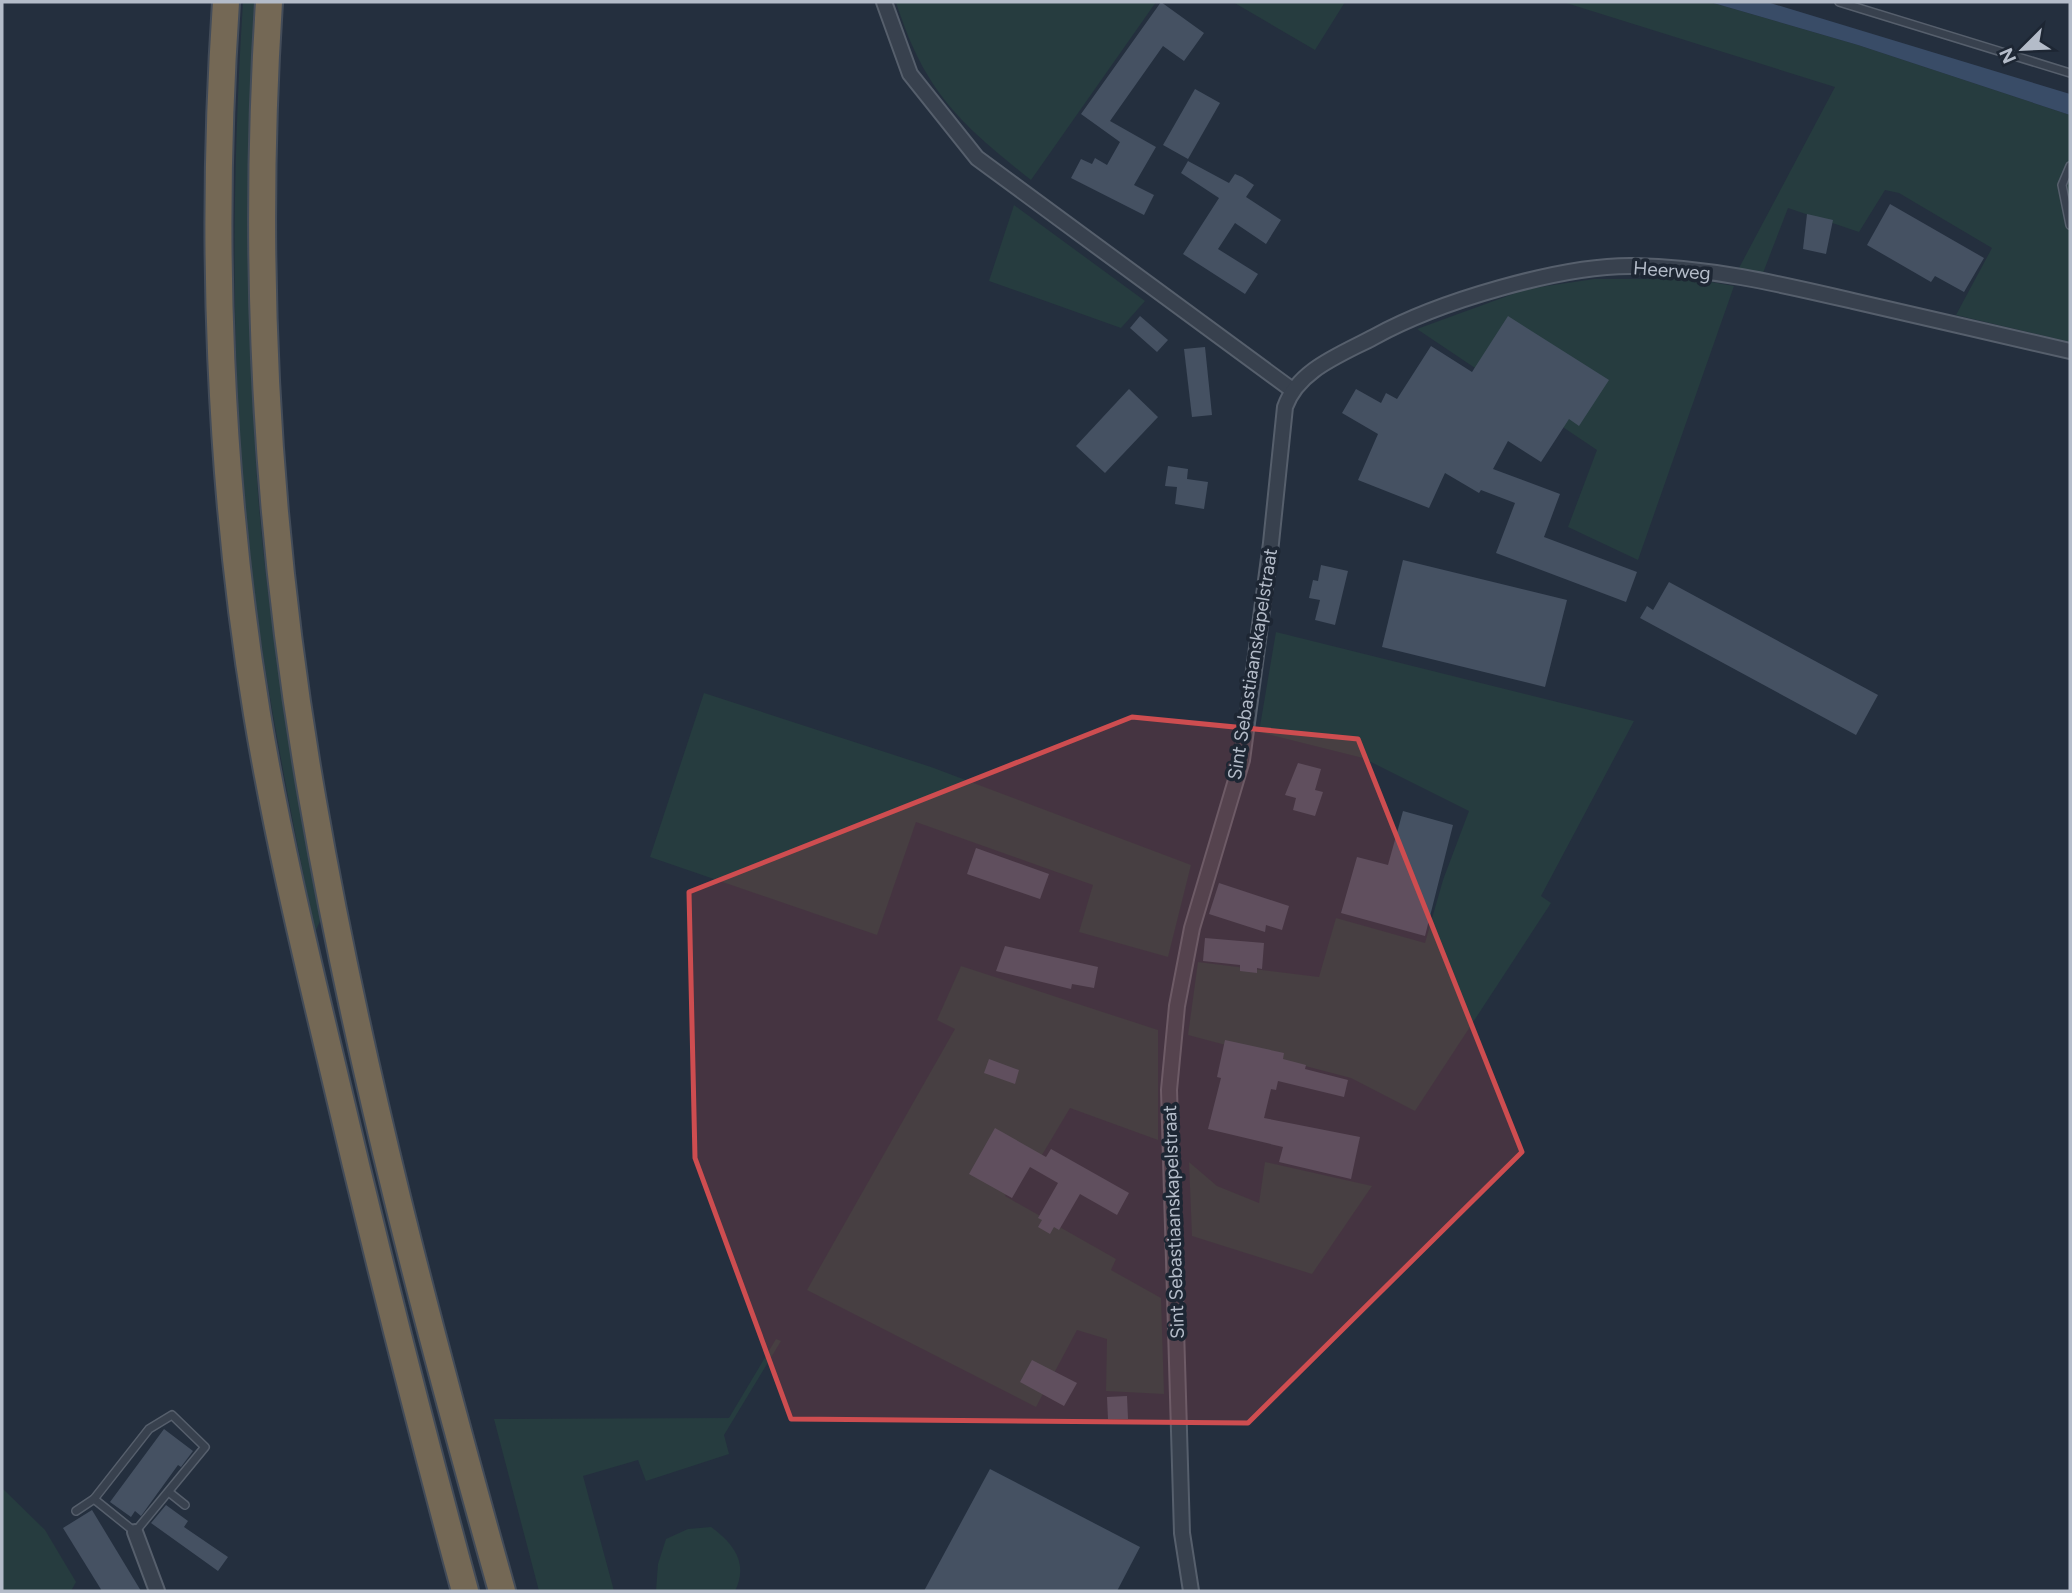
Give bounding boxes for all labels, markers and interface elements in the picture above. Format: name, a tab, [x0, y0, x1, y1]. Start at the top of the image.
north arrow	[1988, 14, 2058, 84]
text: N	[1994, 44, 2021, 67]
street label: Heerweg	[1632, 256, 1711, 285]
street label: Sint Sebastiaanskapelstraat	[1223, 547, 1282, 782]
street label: Sint Sebastiaanskapelstraat	[1158, 1105, 1189, 1339]

